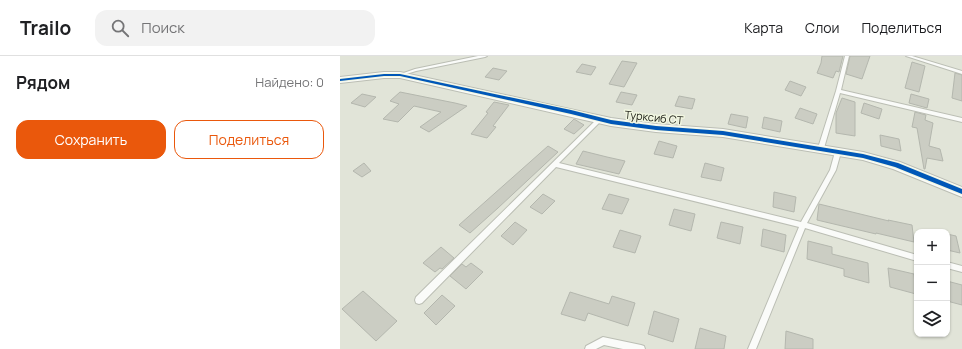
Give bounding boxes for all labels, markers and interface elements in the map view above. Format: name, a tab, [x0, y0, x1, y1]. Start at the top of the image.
search box	[95, 10, 375, 46]
text: Trailo	[20, 15, 71, 41]
icon: search	[109, 17, 131, 39]
text: Поиск	[141, 17, 185, 38]
text: Карта	[744, 18, 783, 37]
text: Слои	[805, 18, 839, 37]
text: Поделиться	[861, 18, 942, 37]
text: Рядом	[16, 71, 70, 94]
text: Найдено: 0	[255, 73, 324, 91]
street label: Турксиб СТ	[624, 106, 684, 128]
button: Сохранить	[16, 120, 166, 159]
button: Поделиться	[174, 120, 324, 159]
map controls	[914, 229, 950, 337]
button: +	[914, 229, 950, 265]
button: −	[914, 265, 950, 301]
button: layers	[914, 301, 950, 337]

